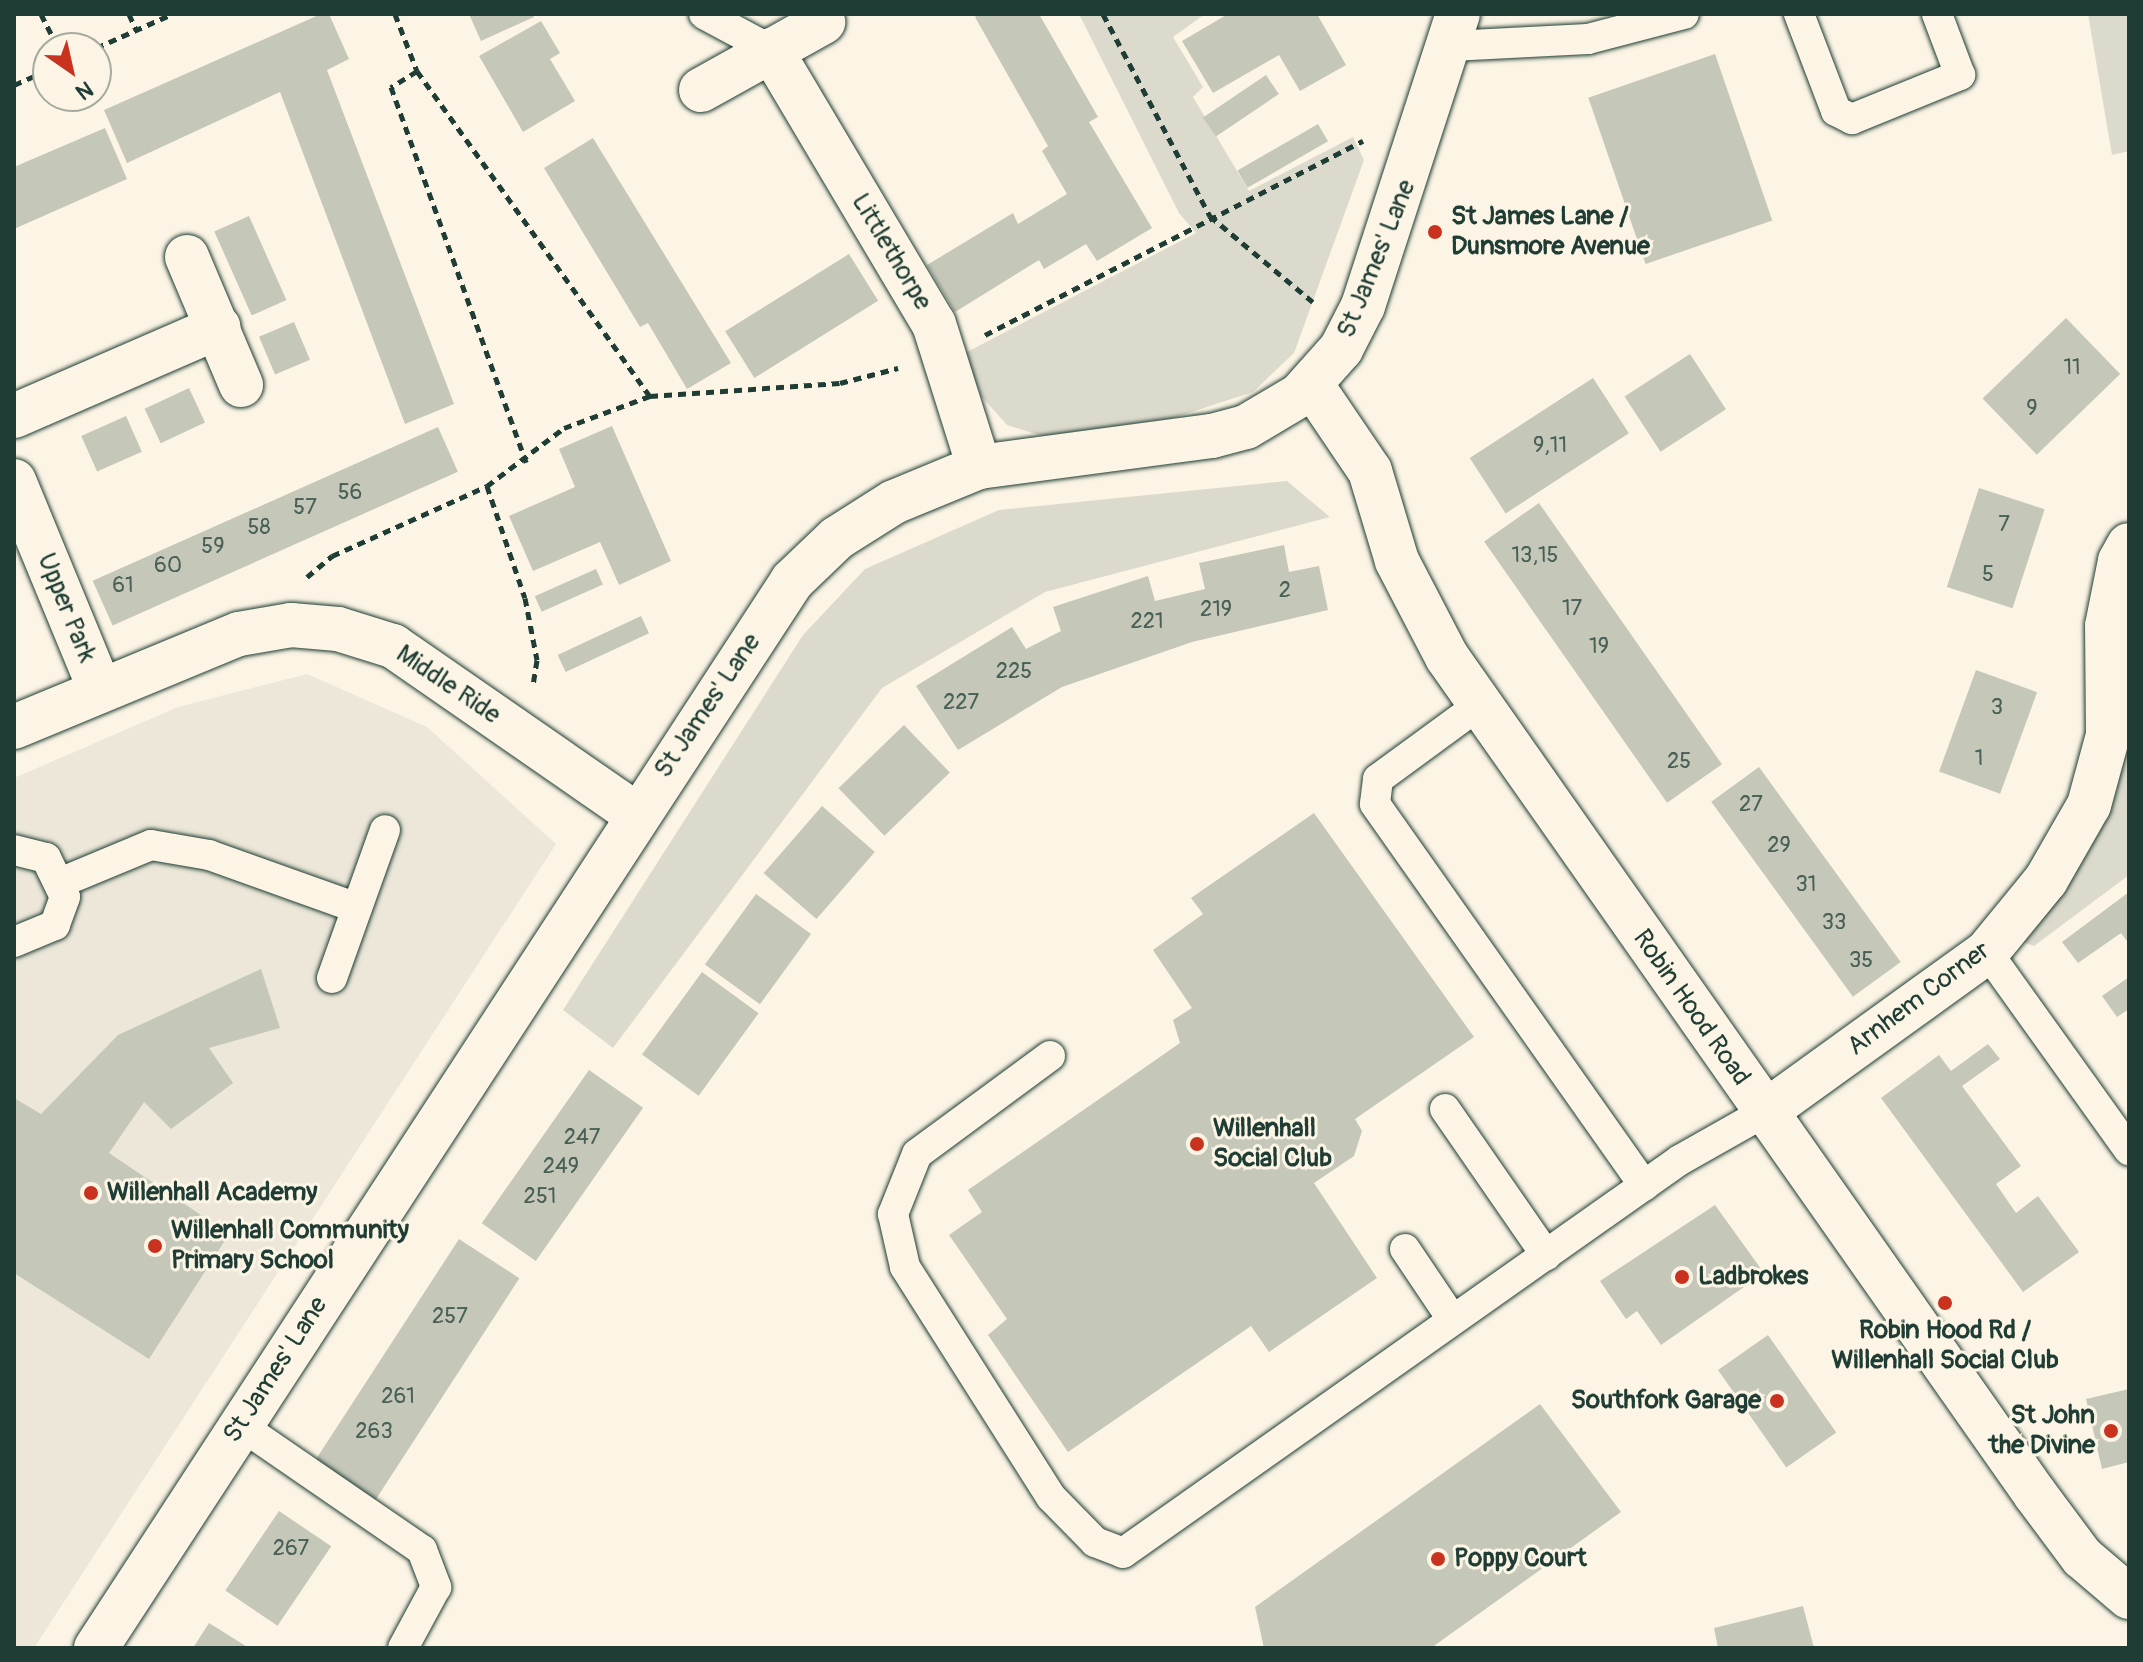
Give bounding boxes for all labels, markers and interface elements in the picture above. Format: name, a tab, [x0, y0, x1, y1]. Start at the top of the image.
north arrow	[32, 32, 112, 112]
text: N	[70, 74, 98, 106]
street label: St James' Lane	[1331, 175, 1423, 343]
street label: Littlethorpe	[844, 188, 938, 316]
place label: St James Lane / Dunsmore Avenue	[1451, 201, 1650, 262]
marker: St James Lane / Dunsmore Avenue	[1426, 223, 1444, 241]
house number: 11	[2063, 355, 2081, 381]
house number: 9	[2026, 396, 2038, 422]
house number: 9,11	[1533, 433, 1567, 459]
house number: 56	[338, 480, 362, 506]
house number: 57	[293, 495, 317, 521]
house number: 7	[1998, 512, 2010, 538]
house number: 58	[247, 515, 271, 541]
house number: 59	[201, 534, 225, 560]
house number: 13,15	[1512, 543, 1558, 569]
street label: Upper Park	[30, 549, 102, 667]
house number: 60	[154, 553, 182, 579]
house number: 5	[1982, 562, 1994, 588]
house number: 61	[112, 573, 134, 599]
house number: 2	[1279, 578, 1291, 604]
house number: 17	[1562, 596, 1582, 622]
house number: 219	[1200, 597, 1232, 623]
house number: 221	[1130, 609, 1164, 635]
street label: St James' Lane	[648, 628, 768, 784]
house number: 19	[1589, 634, 1609, 660]
street label: Middle Ride	[390, 639, 506, 731]
house number: 225	[996, 659, 1032, 685]
house number: 227	[943, 690, 979, 716]
house number: 3	[1991, 695, 2003, 721]
house number: 1	[1975, 746, 1983, 772]
house number: 25	[1667, 749, 1691, 775]
house number: 27	[1739, 792, 1763, 818]
house number: 29	[1767, 833, 1791, 859]
house number: 31	[1796, 872, 1816, 898]
house number: 33	[1822, 910, 1846, 936]
street label: Robin Hood Road	[1626, 924, 1756, 1092]
street label: Arnhem Corner	[1842, 935, 1996, 1063]
house number: 35	[1849, 948, 1873, 974]
place label: Willenhall Social Club	[1213, 1113, 1332, 1174]
house number: 247	[564, 1125, 600, 1151]
marker: Willenhall Social Club	[1188, 1135, 1206, 1153]
house number: 249	[543, 1154, 579, 1180]
place label: Willenhall Academy	[107, 1177, 317, 1209]
marker: Willenhall Academy	[82, 1184, 100, 1202]
house number: 251	[524, 1184, 556, 1210]
place label: Willenhall Community Primary School	[171, 1215, 409, 1276]
marker: Willenhall Community Primary School	[146, 1237, 164, 1255]
place label: Ladbrokes	[1698, 1261, 1808, 1293]
marker: Ladbrokes	[1673, 1268, 1691, 1286]
street label: St James' Lane	[217, 1291, 335, 1449]
marker: Robin Hood Rd / Willenhall Social Club	[1936, 1294, 1954, 1312]
house number: 257	[432, 1304, 468, 1330]
place label: Robin Hood Rd / Willenhall Social Club	[1831, 1315, 2059, 1376]
house number: 261	[381, 1384, 415, 1410]
place label: Southfork Garage	[1571, 1385, 1761, 1417]
marker: Southfork Garage	[1768, 1392, 1786, 1410]
place label: St John the Divine	[1989, 1400, 2095, 1462]
house number: 263	[355, 1419, 393, 1445]
marker: St John the Divine	[2102, 1422, 2120, 1440]
house number: 267	[273, 1536, 309, 1562]
place label: Poppy Court	[1454, 1543, 1587, 1575]
marker: Poppy Court	[1429, 1550, 1447, 1568]

